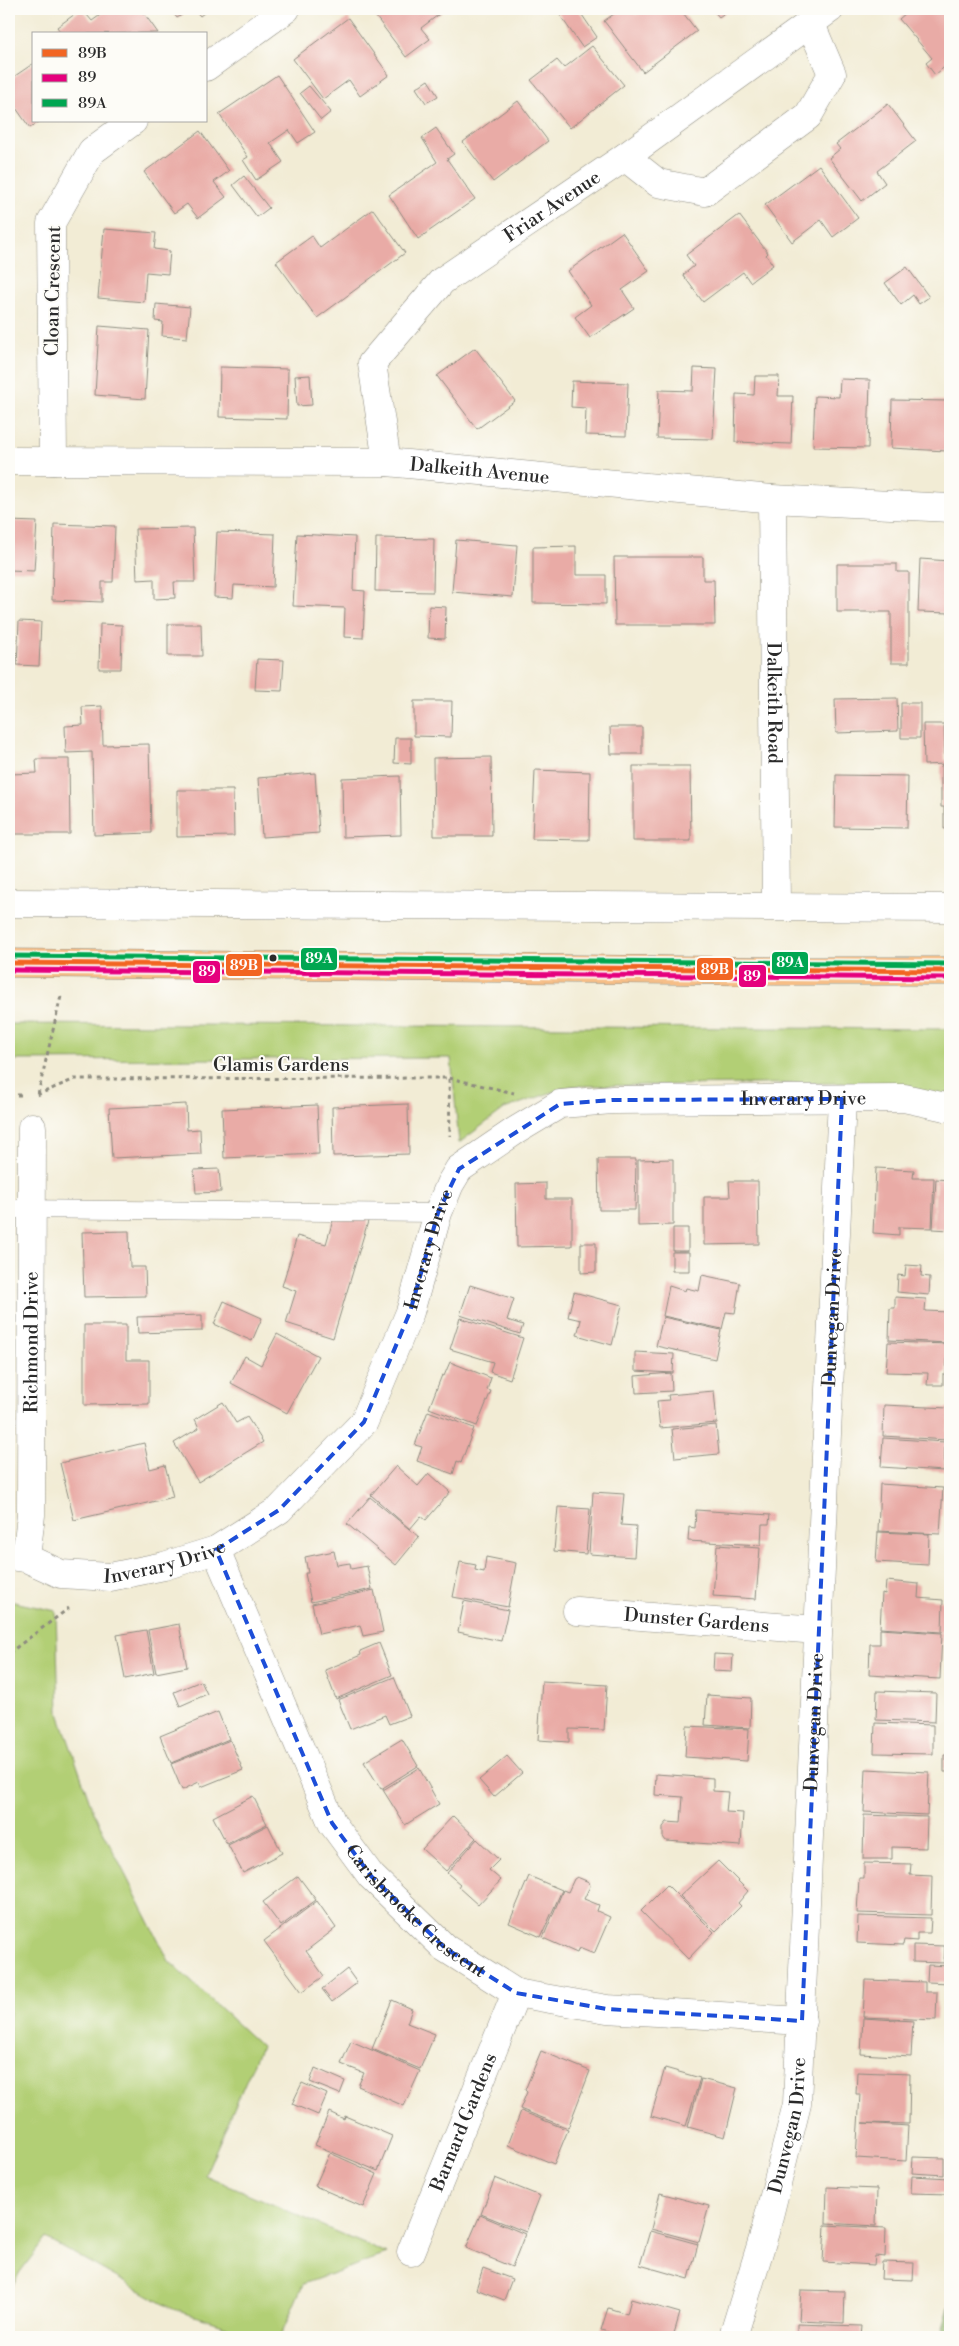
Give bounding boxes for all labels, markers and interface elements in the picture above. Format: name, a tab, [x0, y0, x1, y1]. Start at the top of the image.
legend	[32, 32, 208, 122]
text: 89B	[78, 44, 107, 63]
text: 89	[78, 68, 96, 87]
text: 89A	[78, 94, 107, 113]
street label: Friar Avenue	[499, 165, 605, 248]
street label: Cloan Crescent	[40, 225, 66, 356]
street label: Dalkeith Avenue	[409, 452, 551, 490]
street label: Dalkeith Road	[761, 642, 787, 764]
line badge: 89A	[300, 947, 338, 971]
text: 89A	[305, 950, 334, 968]
line badge: 89A	[771, 951, 809, 975]
line badge: 89B	[225, 953, 263, 977]
unlabelled marker	[268, 953, 278, 963]
text: 89A	[776, 954, 805, 972]
text: 89B	[230, 957, 258, 975]
line badge: 89B	[696, 957, 734, 981]
line badge: 89	[192, 960, 221, 984]
text: 89B	[701, 961, 729, 979]
text: 89	[198, 963, 216, 981]
line badge: 89	[738, 964, 767, 988]
text: 89	[743, 968, 761, 986]
street label: Glamis Gardens	[213, 1053, 349, 1077]
street label: Inverary Drive	[741, 1086, 866, 1111]
street label: Inverary Drive	[399, 1185, 459, 1312]
street label: Dunvegan Drive	[817, 1248, 847, 1387]
street label: Richmond Drive	[19, 1271, 44, 1413]
street label: Inverary Drive	[103, 1535, 230, 1589]
street label: Dunster Gardens	[623, 1603, 770, 1638]
street label: Dunvegan Drive	[799, 1652, 829, 1792]
street label: Carisbrooke Crescent	[340, 1840, 491, 1983]
street label: Barnard Gardens	[424, 2050, 502, 2196]
street label: Dunvegan Drive	[763, 2057, 811, 2196]

